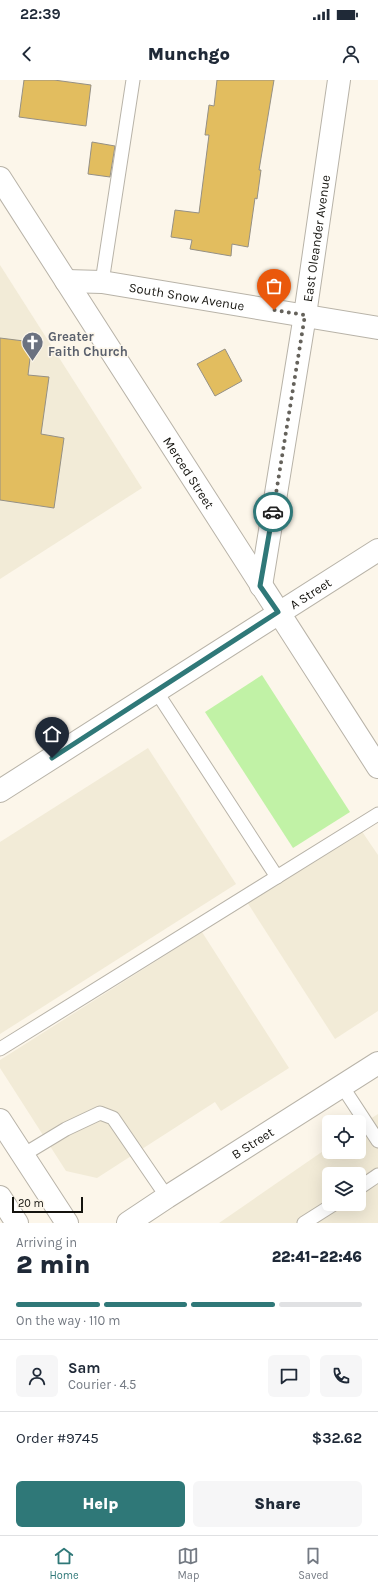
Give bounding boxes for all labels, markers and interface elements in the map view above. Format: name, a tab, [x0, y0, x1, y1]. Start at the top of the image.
text: 22:39	[20, 5, 61, 23]
icon: back	[16, 43, 38, 65]
text: Munchgo	[148, 43, 230, 65]
icon: person	[340, 43, 362, 65]
street label: East Oleander Avenue	[299, 174, 333, 303]
pin	[257, 269, 291, 310]
icon: bag	[263, 275, 285, 297]
street label: South Snow Avenue	[128, 279, 246, 313]
place label: Greater Faith Church	[48, 329, 128, 359]
church icon: Greater Faith Church	[19, 330, 45, 363]
street label: Merced Street	[160, 434, 218, 511]
courier	[253, 492, 293, 532]
icon: car	[262, 501, 284, 523]
street label: A Street	[287, 574, 334, 612]
pin	[35, 717, 69, 758]
icon: home	[41, 723, 63, 745]
map controls	[322, 1115, 366, 1211]
button: locate	[322, 1115, 366, 1159]
street label: B Street	[229, 1124, 276, 1162]
button: layers	[322, 1167, 366, 1211]
scale bar	[12, 1195, 83, 1214]
text: 20 m	[18, 1197, 44, 1210]
text: Arriving in	[16, 1235, 77, 1250]
text: 22:41–22:46	[272, 1248, 362, 1266]
text: 2 min	[16, 1249, 91, 1280]
text: On the way · 110 m	[16, 1313, 121, 1328]
button: person	[16, 1355, 58, 1397]
button: chat	[268, 1355, 310, 1397]
button: phone	[320, 1355, 362, 1397]
text: Sam	[68, 1359, 101, 1377]
text: Courier · 4.5	[68, 1377, 136, 1392]
text: Order #9745	[16, 1429, 99, 1447]
text: $32.62	[312, 1429, 362, 1447]
button: Help	[16, 1481, 185, 1527]
button: Share	[193, 1481, 362, 1527]
tab: Home	[49, 1545, 79, 1582]
tab: Map	[177, 1545, 199, 1582]
tab: Saved	[298, 1545, 329, 1582]

